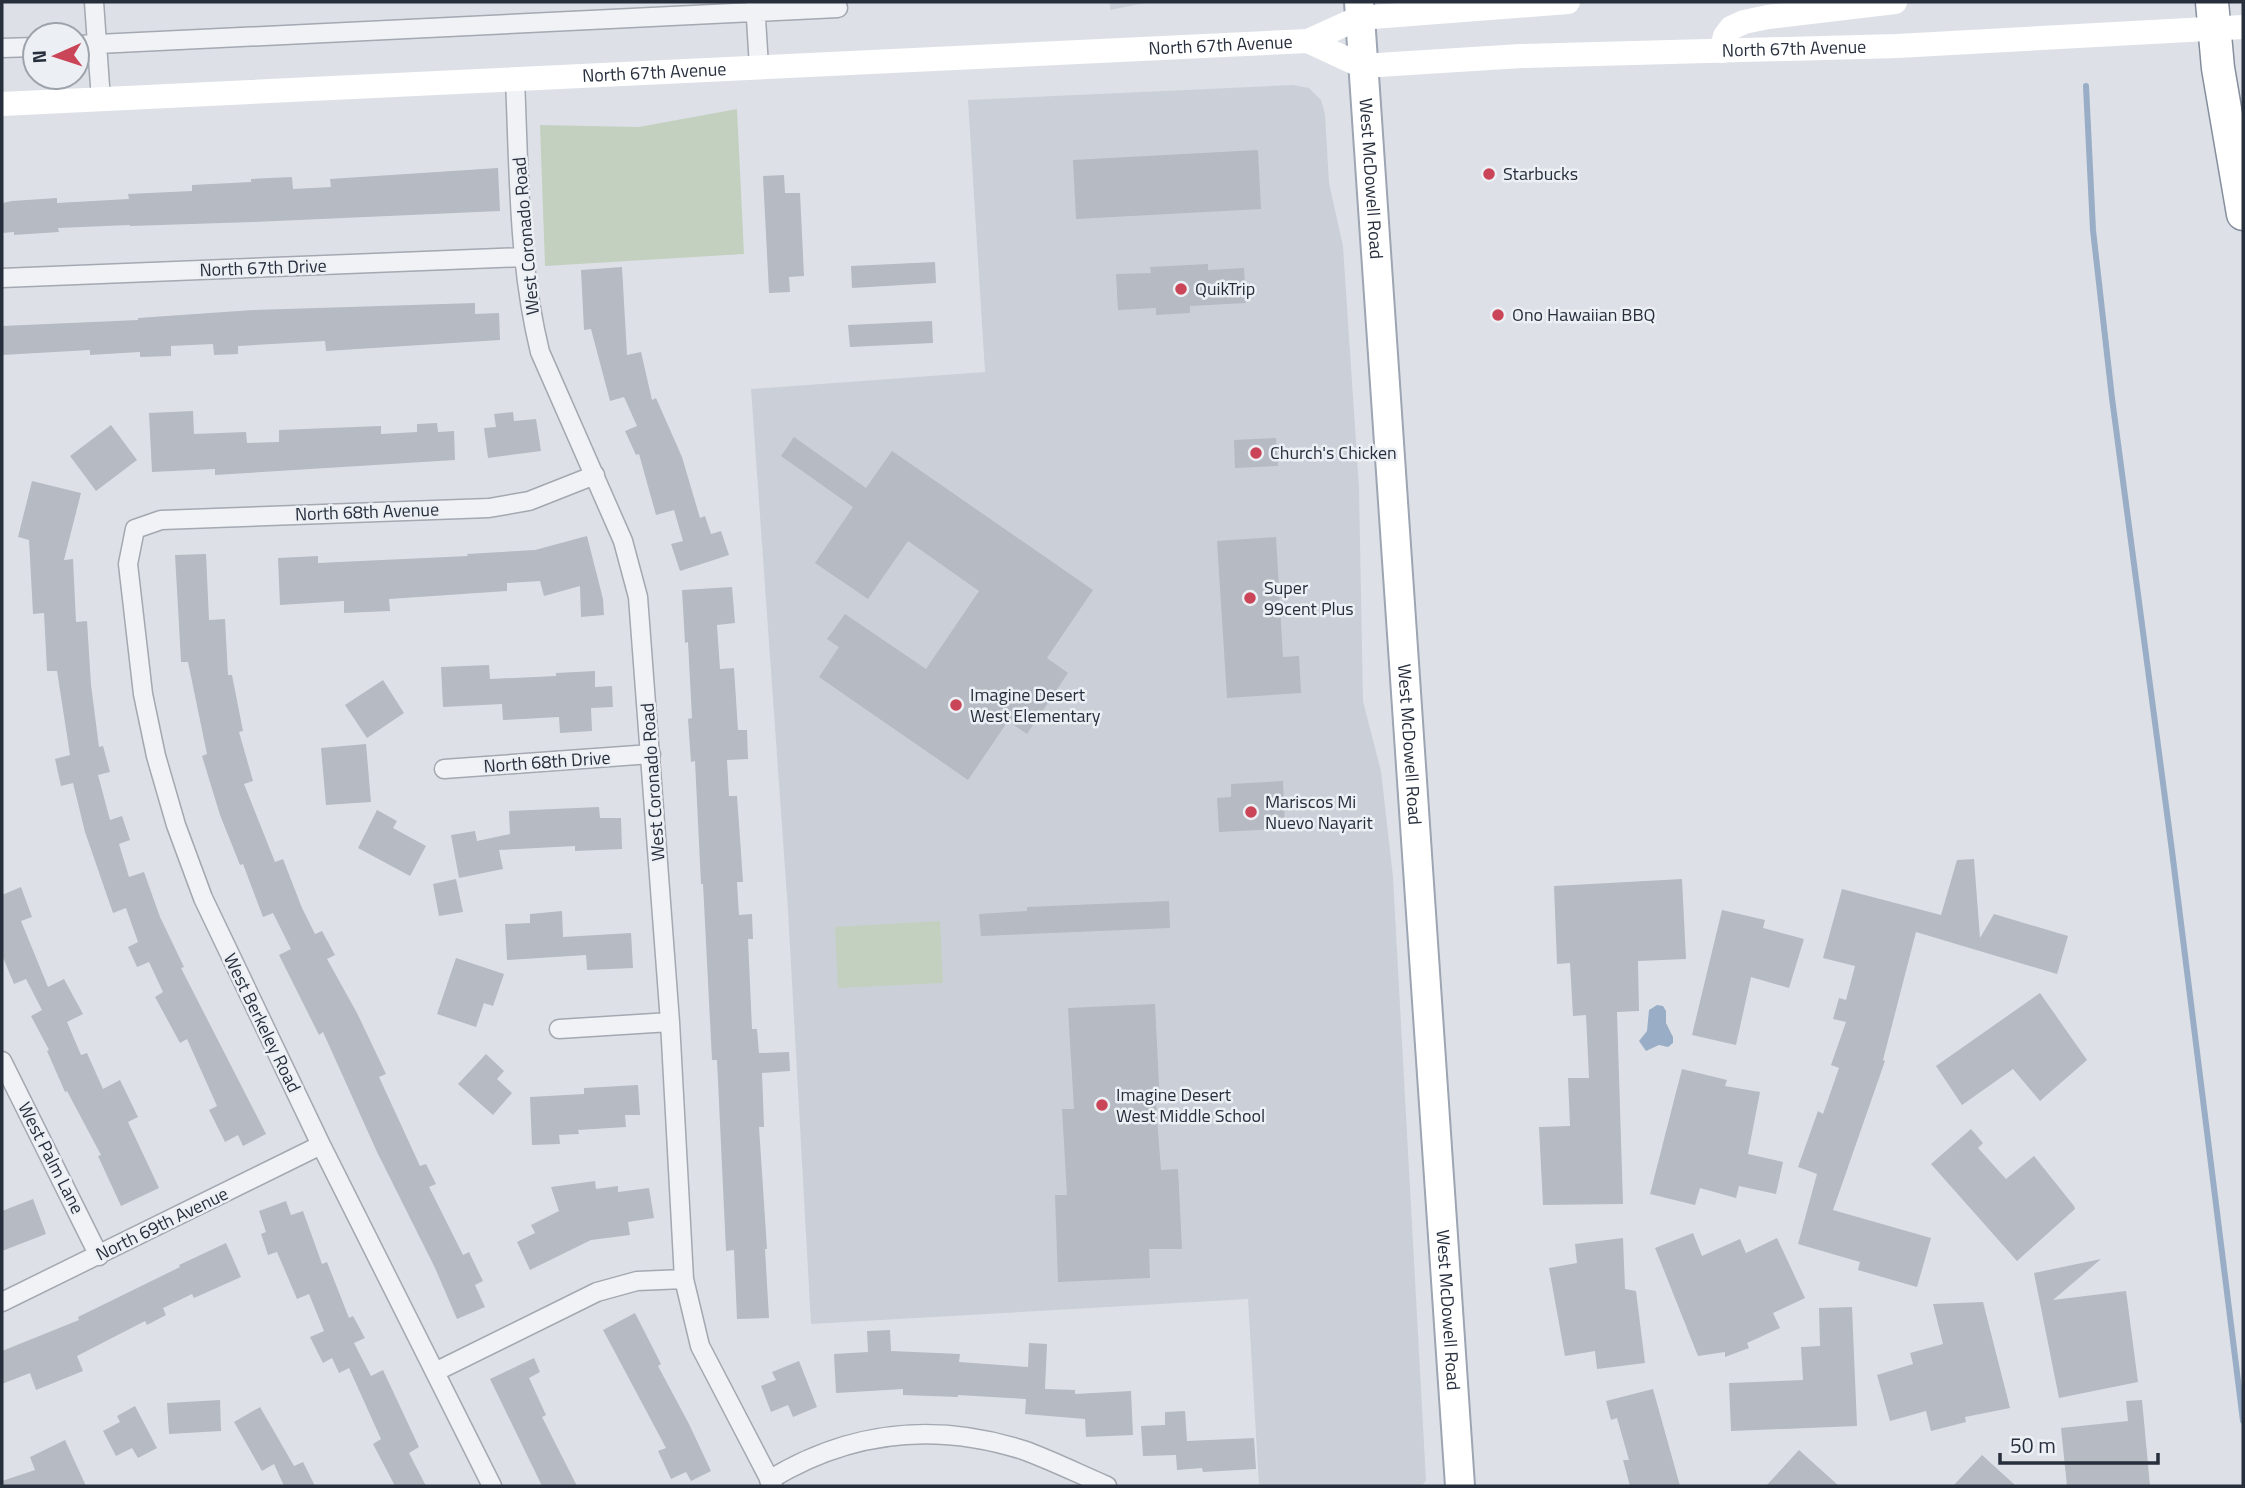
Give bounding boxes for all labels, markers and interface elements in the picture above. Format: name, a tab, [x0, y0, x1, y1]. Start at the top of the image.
north arrow	[21, 21, 91, 91]
street label: North 67th Avenue	[1148, 28, 1293, 62]
street label: North 67th Avenue	[1722, 33, 1867, 64]
text: N	[24, 50, 53, 64]
street label: North 67th Avenue	[582, 55, 727, 89]
street label: West McDowell Road	[1353, 97, 1390, 260]
street label: West Coronado Road	[505, 156, 546, 316]
place label: Starbucks	[1503, 160, 1578, 187]
marker: Starbucks	[1481, 166, 1497, 182]
street label: North 67th Drive	[199, 252, 327, 283]
place label: QuikTrip	[1195, 275, 1255, 302]
marker: QuikTrip	[1173, 281, 1189, 297]
place label: Ono Hawaiian BBQ	[1512, 301, 1655, 328]
marker: Ono Hawaiian BBQ	[1490, 307, 1506, 323]
place label: Church's Chicken	[1270, 439, 1397, 466]
marker: Church's Chicken	[1248, 445, 1264, 461]
street label: North 68th Avenue	[294, 495, 439, 528]
place label: Super 99cent Plus	[1264, 574, 1354, 622]
marker: Super 99cent Plus	[1242, 590, 1258, 606]
street label: West McDowell Road	[1391, 663, 1429, 826]
place label: Imagine Desert West Elementary	[970, 681, 1101, 729]
marker: Imagine Desert West Elementary	[948, 697, 964, 713]
street label: West Coronado Road	[634, 702, 672, 862]
street label: North 68th Drive	[483, 744, 611, 779]
place label: Mariscos Mi Nuevo Nayarit	[1265, 788, 1373, 836]
marker: Mariscos Mi Nuevo Nayarit	[1243, 804, 1259, 820]
street label: West Berkeley Road	[217, 949, 308, 1097]
place label: Imagine Desert West Middle School	[1116, 1081, 1265, 1129]
street label: West Palm Lane	[12, 1097, 91, 1218]
marker: Imagine Desert West Middle School	[1094, 1097, 1110, 1113]
street label: North 69th Avenue	[91, 1180, 232, 1267]
street label: West McDowell Road	[1430, 1229, 1467, 1391]
scale bar	[2000, 1422, 2158, 1466]
text: 50 m	[2010, 1429, 2056, 1461]

